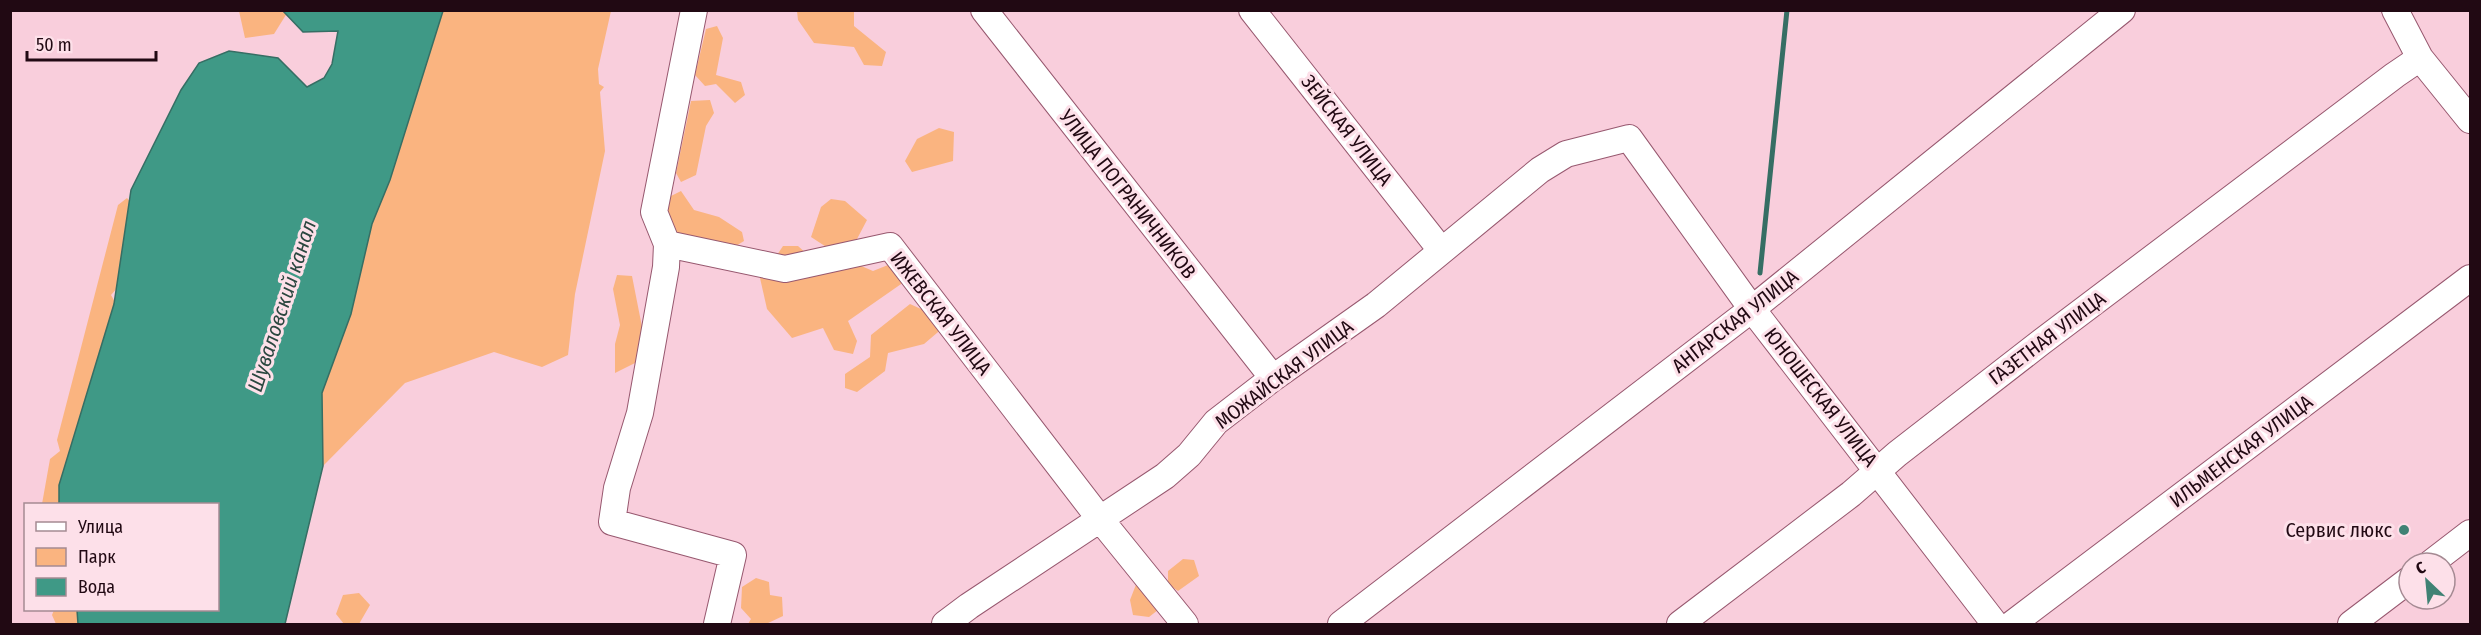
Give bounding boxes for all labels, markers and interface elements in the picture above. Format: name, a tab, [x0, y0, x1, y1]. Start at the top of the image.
scale bar	[27, 24, 156, 62]
text: 50 m	[36, 34, 72, 56]
street label: ЗЕЙСКАЯ УЛИЦА	[1296, 70, 1398, 190]
street label: УЛИЦА ПОГРАНИЧНИКОВ	[1054, 104, 1201, 283]
water label: Шуваловский канал	[242, 217, 322, 395]
street label: ИЖЕВСКАЯ УЛИЦА	[885, 246, 997, 380]
street label: АНГАРСКАЯ УЛИЦА	[1667, 264, 1803, 378]
street label: ГАЗЕТНАЯ УЛИЦА	[1984, 286, 2110, 390]
street label: МОЖАЙСКАЯ УЛИЦА	[1210, 314, 1358, 434]
street label: ЮНОШЕСКАЯ УЛИЦА	[1759, 323, 1883, 472]
street label: ИЛЬМЕНСКАЯ УЛИЦА	[2165, 389, 2318, 513]
legend	[24, 503, 219, 611]
text: Улица	[77, 516, 123, 538]
place label: Сервис люкс	[2285, 518, 2392, 542]
marker: Сервис люкс	[2397, 523, 2411, 537]
text: Парк	[78, 546, 116, 568]
north arrow	[2397, 551, 2457, 611]
text: С	[2413, 557, 2429, 578]
text: Вода	[78, 576, 115, 598]

